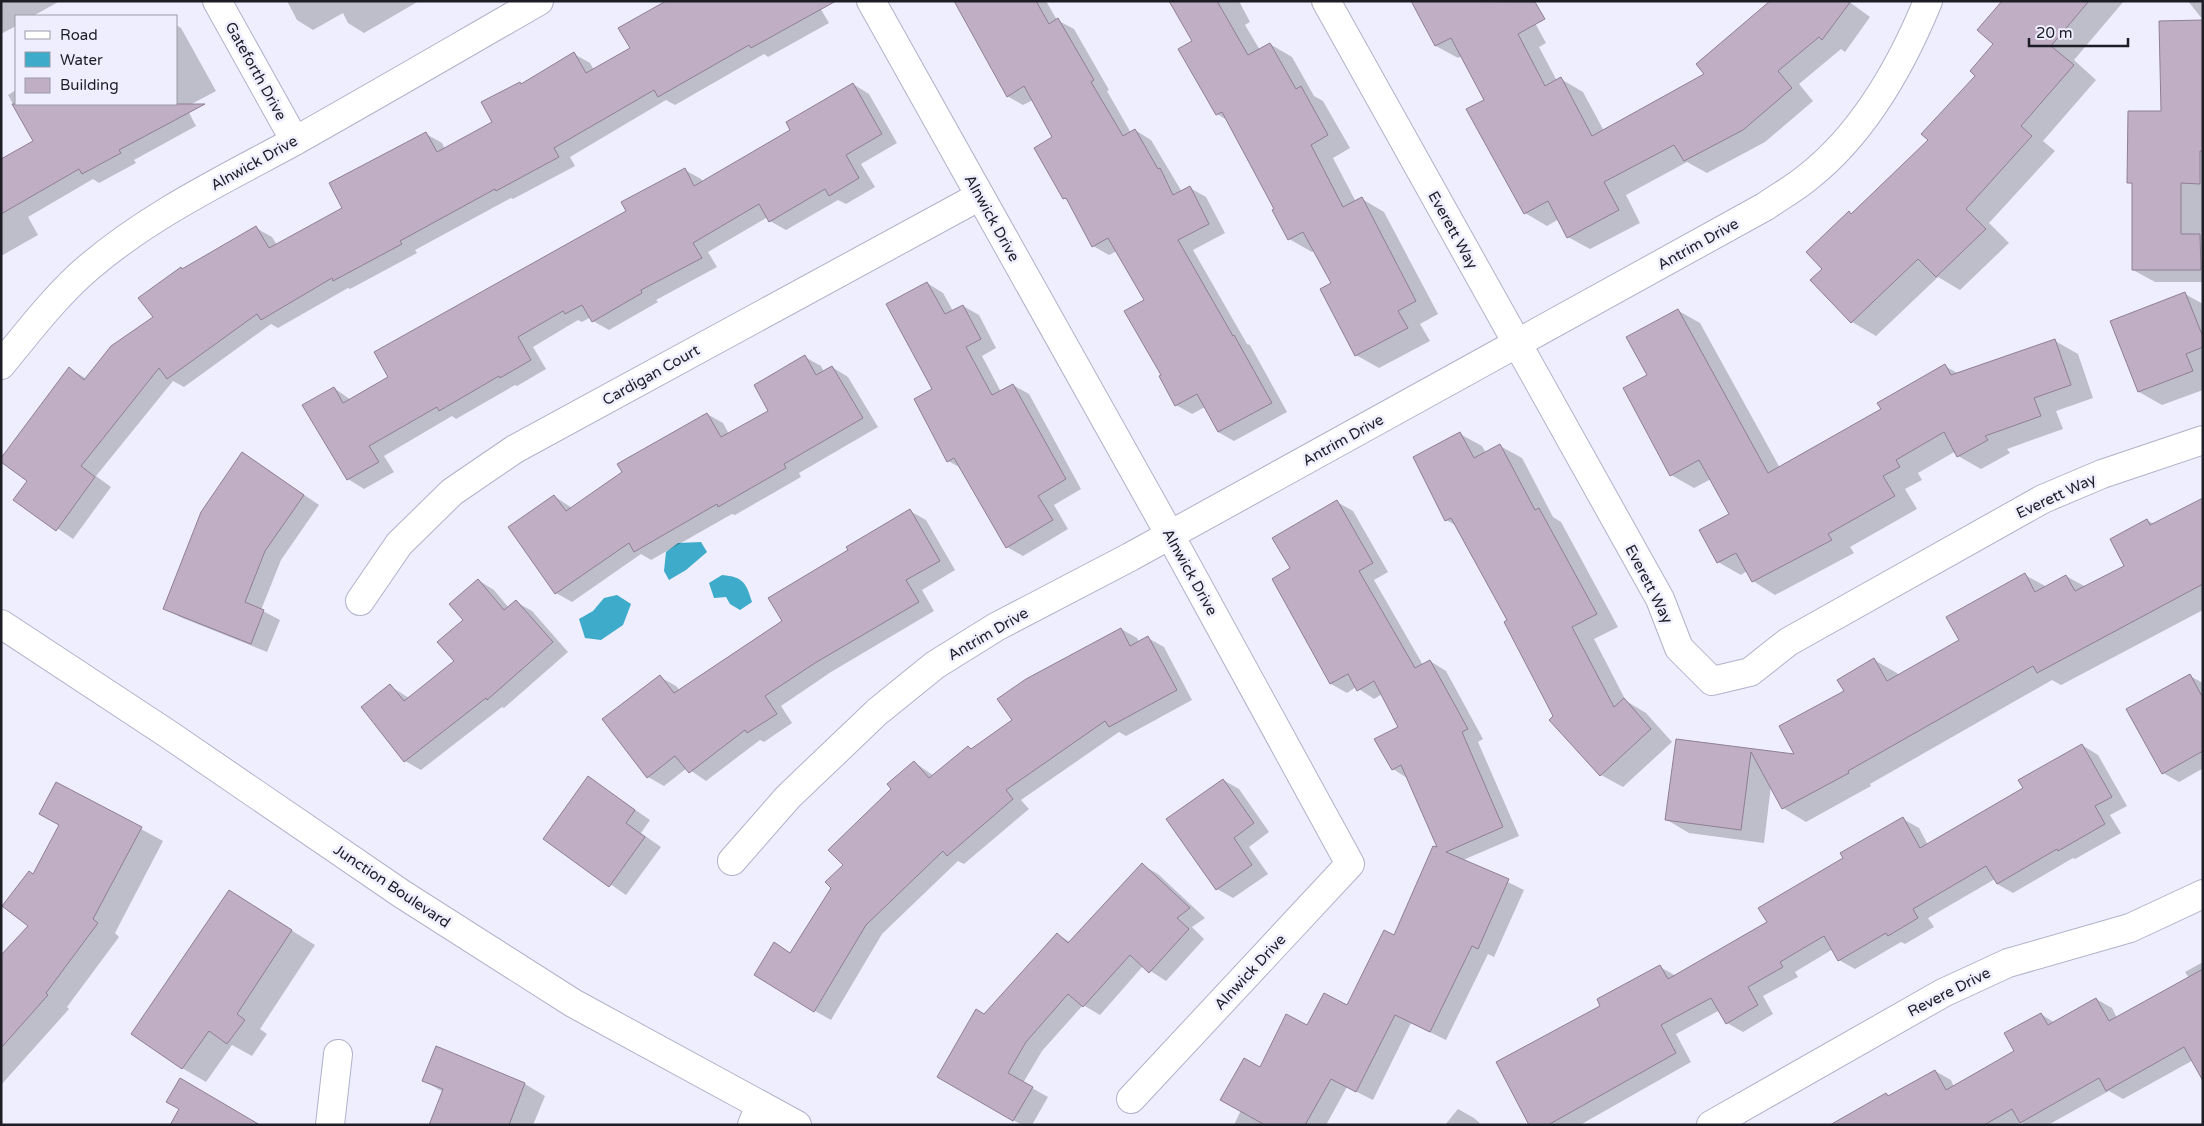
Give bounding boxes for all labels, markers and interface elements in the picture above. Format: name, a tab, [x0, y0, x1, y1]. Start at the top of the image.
legend	[15, 15, 178, 105]
scale bar	[2029, 15, 2128, 47]
street label: Gateforth Drive	[222, 19, 290, 123]
text: 20 m	[2036, 24, 2073, 42]
text: Road	[60, 26, 98, 44]
text: Water	[60, 51, 103, 69]
text: Building	[60, 76, 119, 94]
street label: Alnwick Drive	[207, 132, 301, 194]
street label: Alnwick Drive	[961, 171, 1023, 265]
street label: Everett Way	[1424, 188, 1482, 272]
street label: Antrim Drive	[1654, 214, 1742, 274]
street label: Cardigan Court	[599, 341, 703, 409]
street label: Antrim Drive	[1299, 410, 1387, 470]
street label: Everett Way	[2013, 470, 2099, 522]
street label: Alnwick Drive	[1159, 525, 1221, 619]
street label: Everett Way	[1621, 542, 1677, 626]
street label: Antrim Drive	[945, 604, 1031, 664]
street label: Junction Boulevard	[330, 840, 454, 932]
street label: Alnwick Drive	[1211, 931, 1289, 1013]
street label: Revere Drive	[1905, 963, 1993, 1021]

